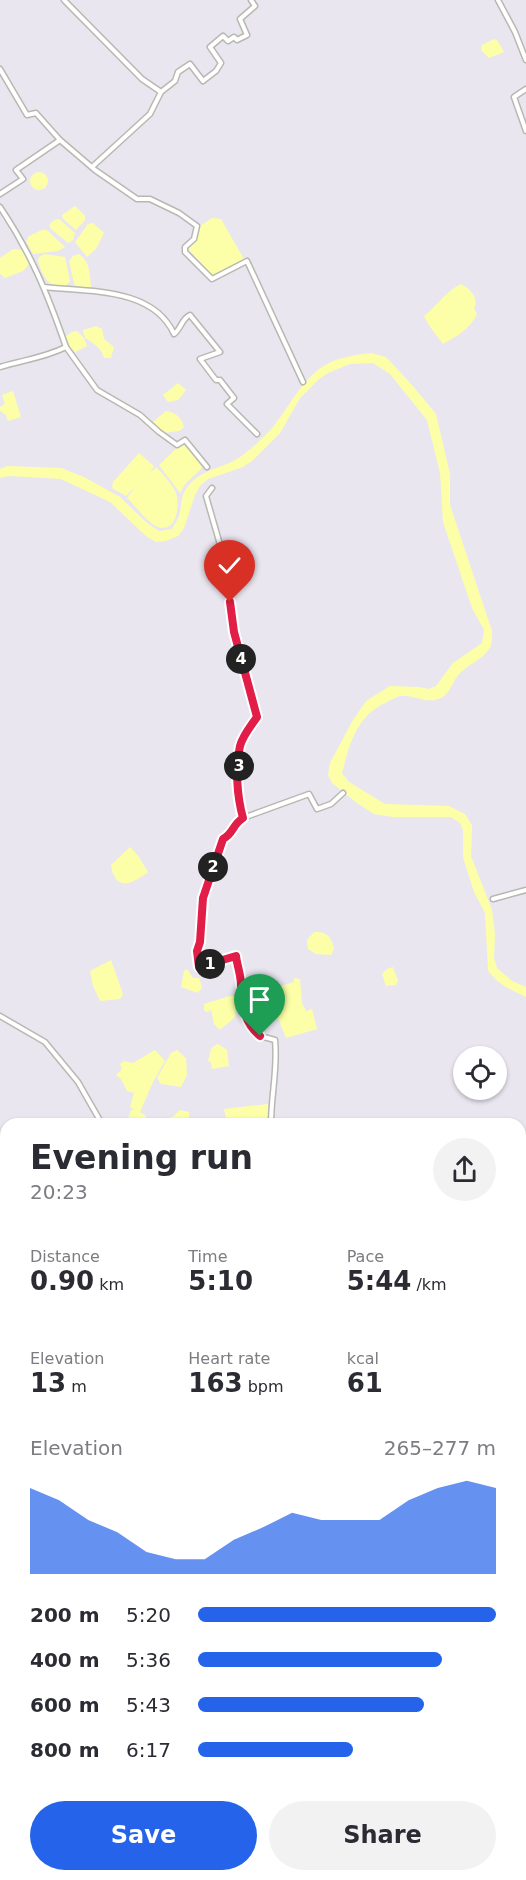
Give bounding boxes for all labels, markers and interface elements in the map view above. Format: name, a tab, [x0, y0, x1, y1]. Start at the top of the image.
pin	[204, 540, 255, 602]
icon: check	[213, 549, 246, 582]
pin: 4	[226, 644, 256, 674]
text: 4	[235, 649, 247, 668]
pin: 3	[224, 751, 254, 781]
text: 3	[233, 756, 245, 775]
pin: 2	[198, 852, 228, 882]
text: 2	[207, 857, 219, 876]
pin: 1	[195, 949, 225, 979]
text: 1	[204, 954, 216, 973]
pin	[234, 974, 285, 1036]
icon: arrive	[243, 983, 276, 1016]
map controls	[453, 1046, 507, 1100]
button: locate	[453, 1046, 507, 1100]
text: Evening run	[30, 1138, 253, 1177]
button: share	[433, 1138, 496, 1201]
text: 20:23	[30, 1180, 88, 1204]
text: Distance	[30, 1247, 100, 1266]
text: Time	[188, 1247, 227, 1266]
text: Pace	[347, 1247, 384, 1266]
text: 0.90	[30, 1266, 94, 1296]
text: 5:10	[188, 1266, 253, 1296]
text: 5:44	[347, 1266, 411, 1296]
text: km	[94, 1275, 124, 1294]
text: /km	[411, 1275, 447, 1294]
text: Elevation	[30, 1349, 104, 1368]
text: Heart rate	[188, 1349, 270, 1368]
text: kcal	[347, 1349, 379, 1368]
text: 13	[30, 1368, 66, 1398]
text: 163	[188, 1368, 243, 1398]
text: 61	[347, 1368, 383, 1398]
text: m	[66, 1377, 87, 1396]
text: bpm	[243, 1377, 284, 1396]
text: Elevation	[30, 1436, 123, 1460]
text: 265–277 m	[384, 1436, 496, 1460]
text: 200 m	[30, 1603, 100, 1627]
text: 5:20	[126, 1603, 171, 1627]
text: 400 m	[30, 1648, 100, 1672]
text: 5:36	[126, 1648, 171, 1672]
text: 600 m	[30, 1693, 100, 1717]
text: 5:43	[126, 1693, 171, 1717]
text: 800 m	[30, 1738, 100, 1762]
text: 6:17	[126, 1738, 171, 1762]
button: Save	[30, 1801, 257, 1870]
button: Share	[269, 1801, 496, 1870]

